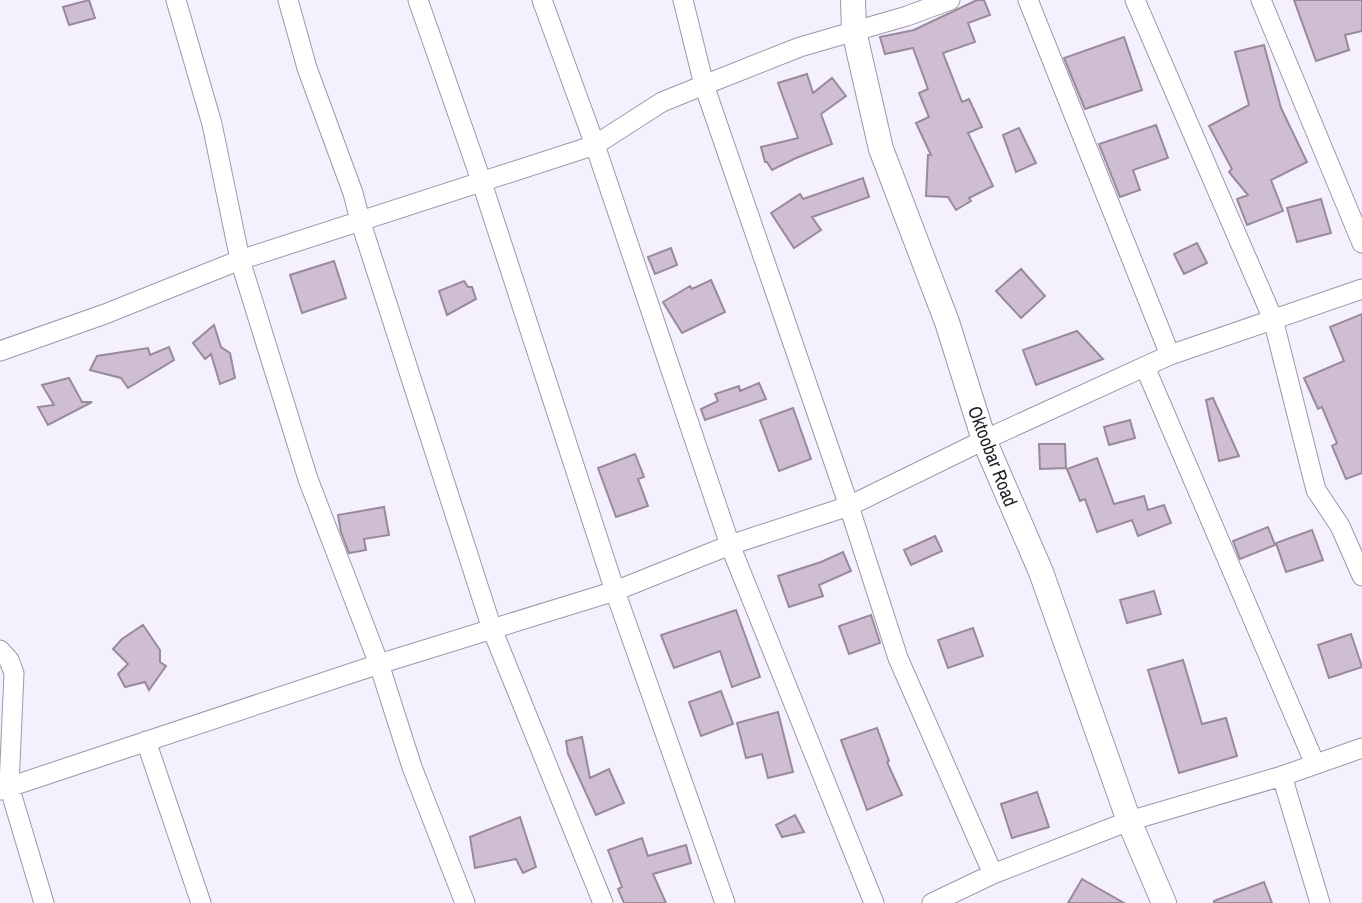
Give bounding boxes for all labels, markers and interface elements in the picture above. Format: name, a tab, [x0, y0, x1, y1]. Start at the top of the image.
street label: Oktoobar Road	[962, 402, 1024, 510]

